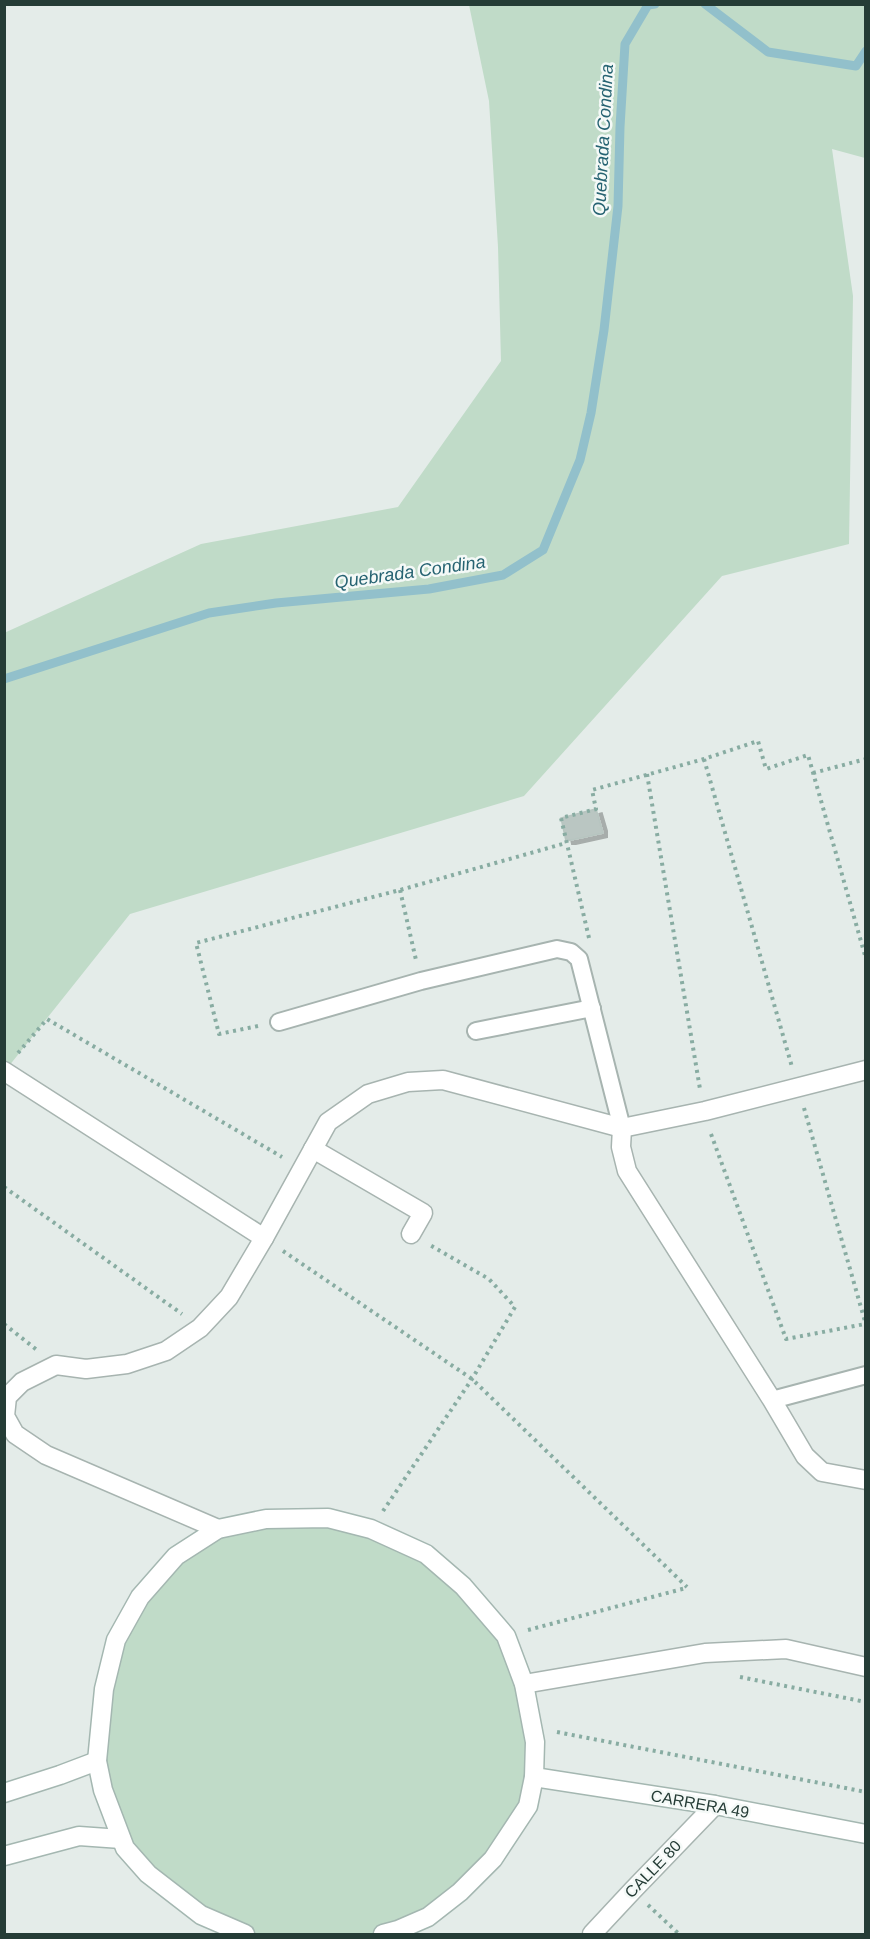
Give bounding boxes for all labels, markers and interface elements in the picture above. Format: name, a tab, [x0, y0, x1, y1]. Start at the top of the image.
water label: Quebrada Condina	[589, 64, 617, 216]
water label: Quebrada Condina	[333, 552, 487, 592]
street label: CARRERA 49	[649, 1787, 751, 1821]
street label: CALLE 80	[622, 1837, 685, 1901]

